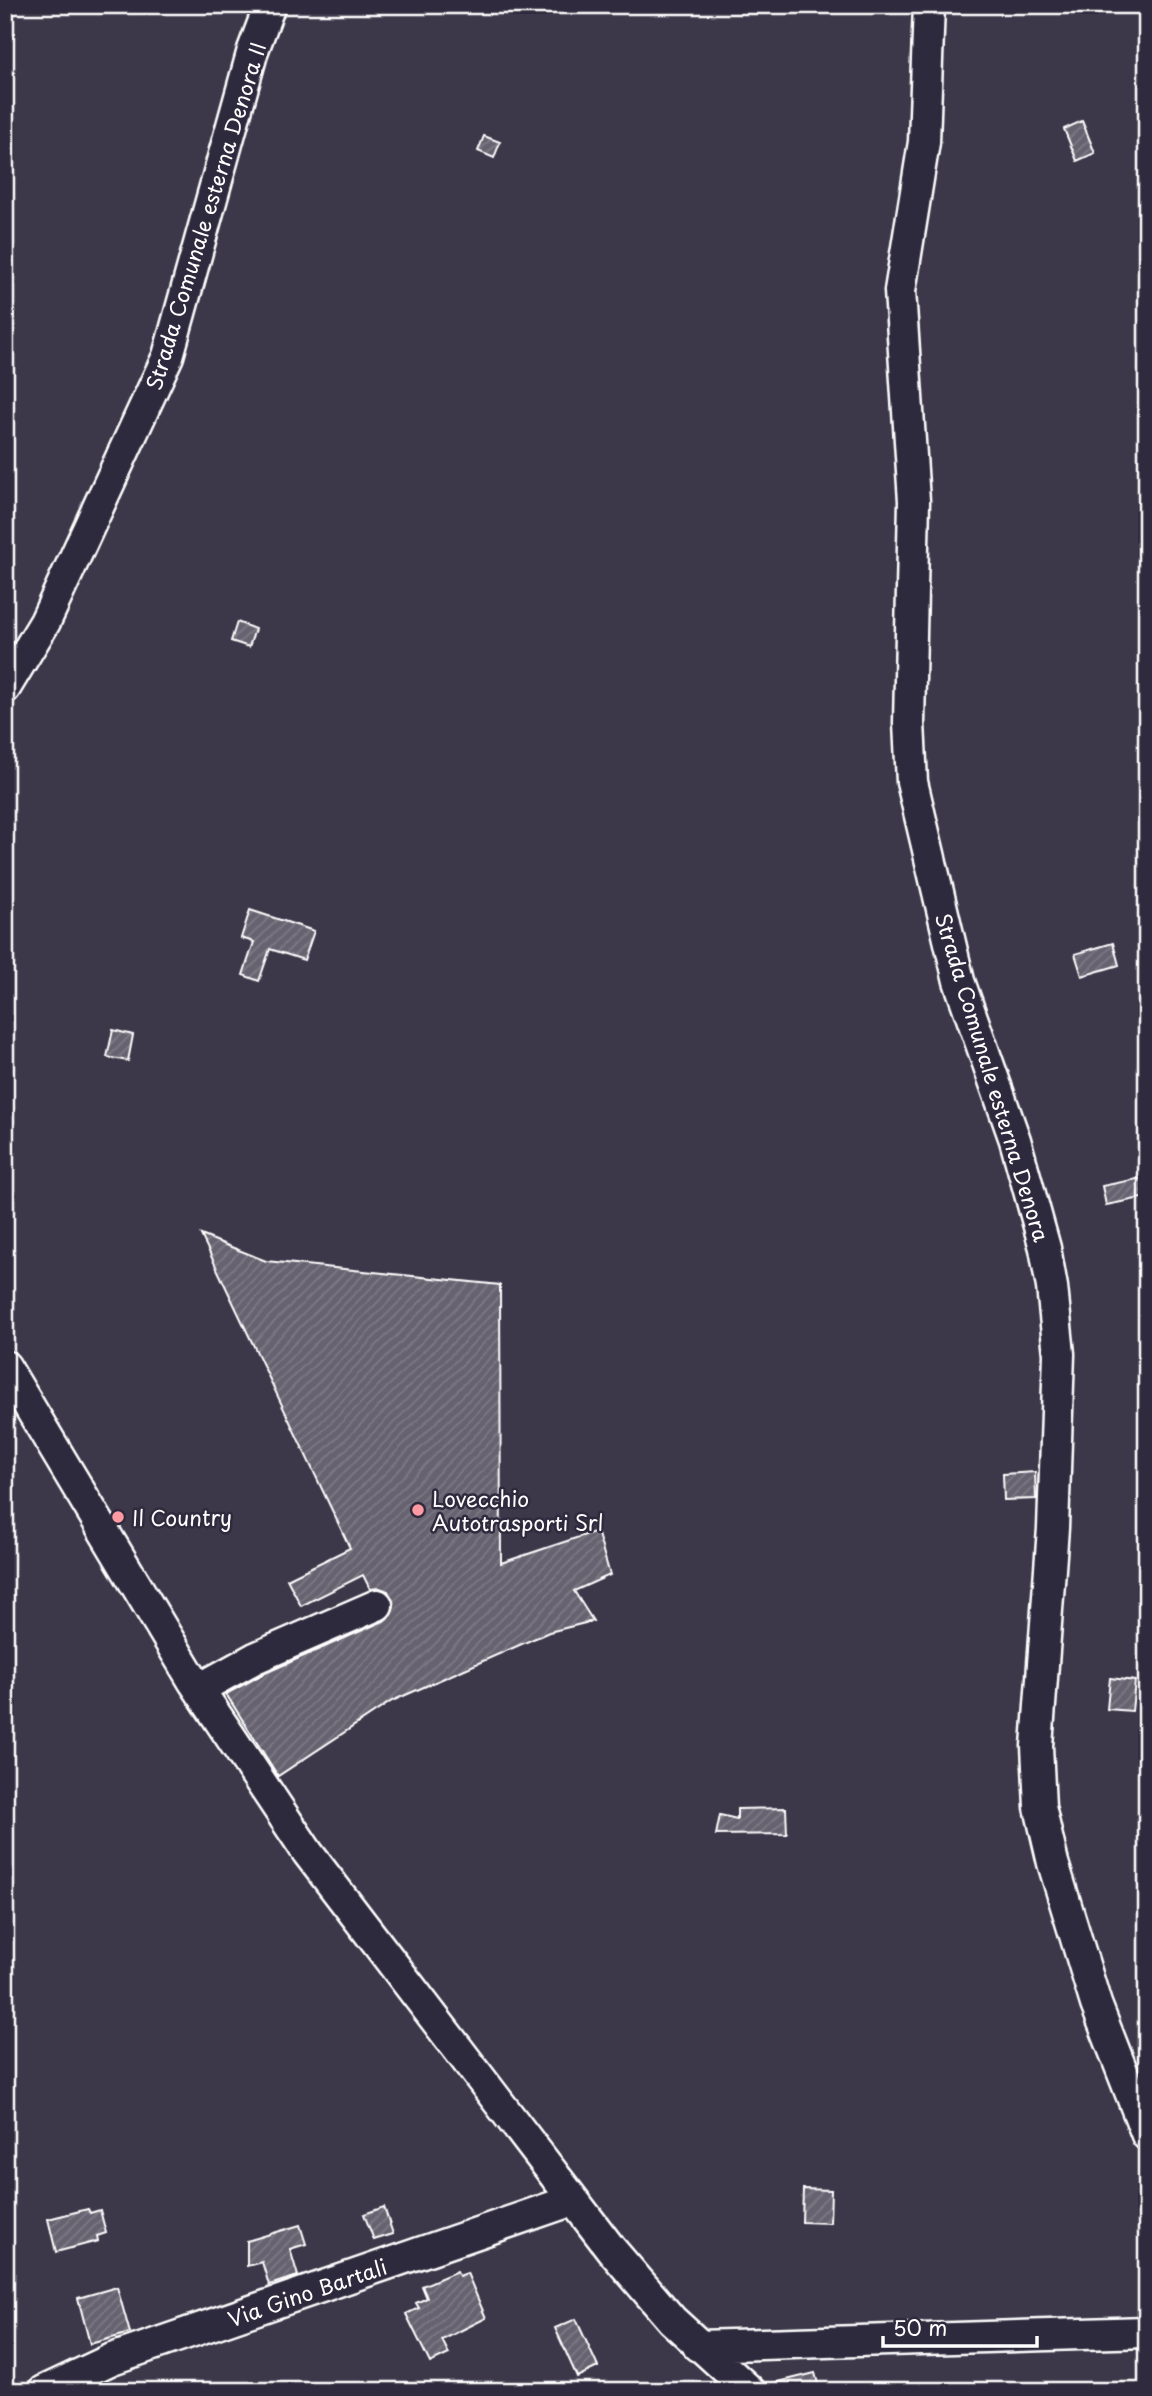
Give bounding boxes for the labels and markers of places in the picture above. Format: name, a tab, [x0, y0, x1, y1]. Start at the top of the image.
place label: Lovecchio Autotrasporti Srl	[432, 1482, 603, 1538]
place label: Il Country	[132, 1501, 232, 1533]
marker: Lovecchio Autotrasporti Srl	[410, 1502, 426, 1518]
marker: Il Country	[110, 1509, 126, 1525]

